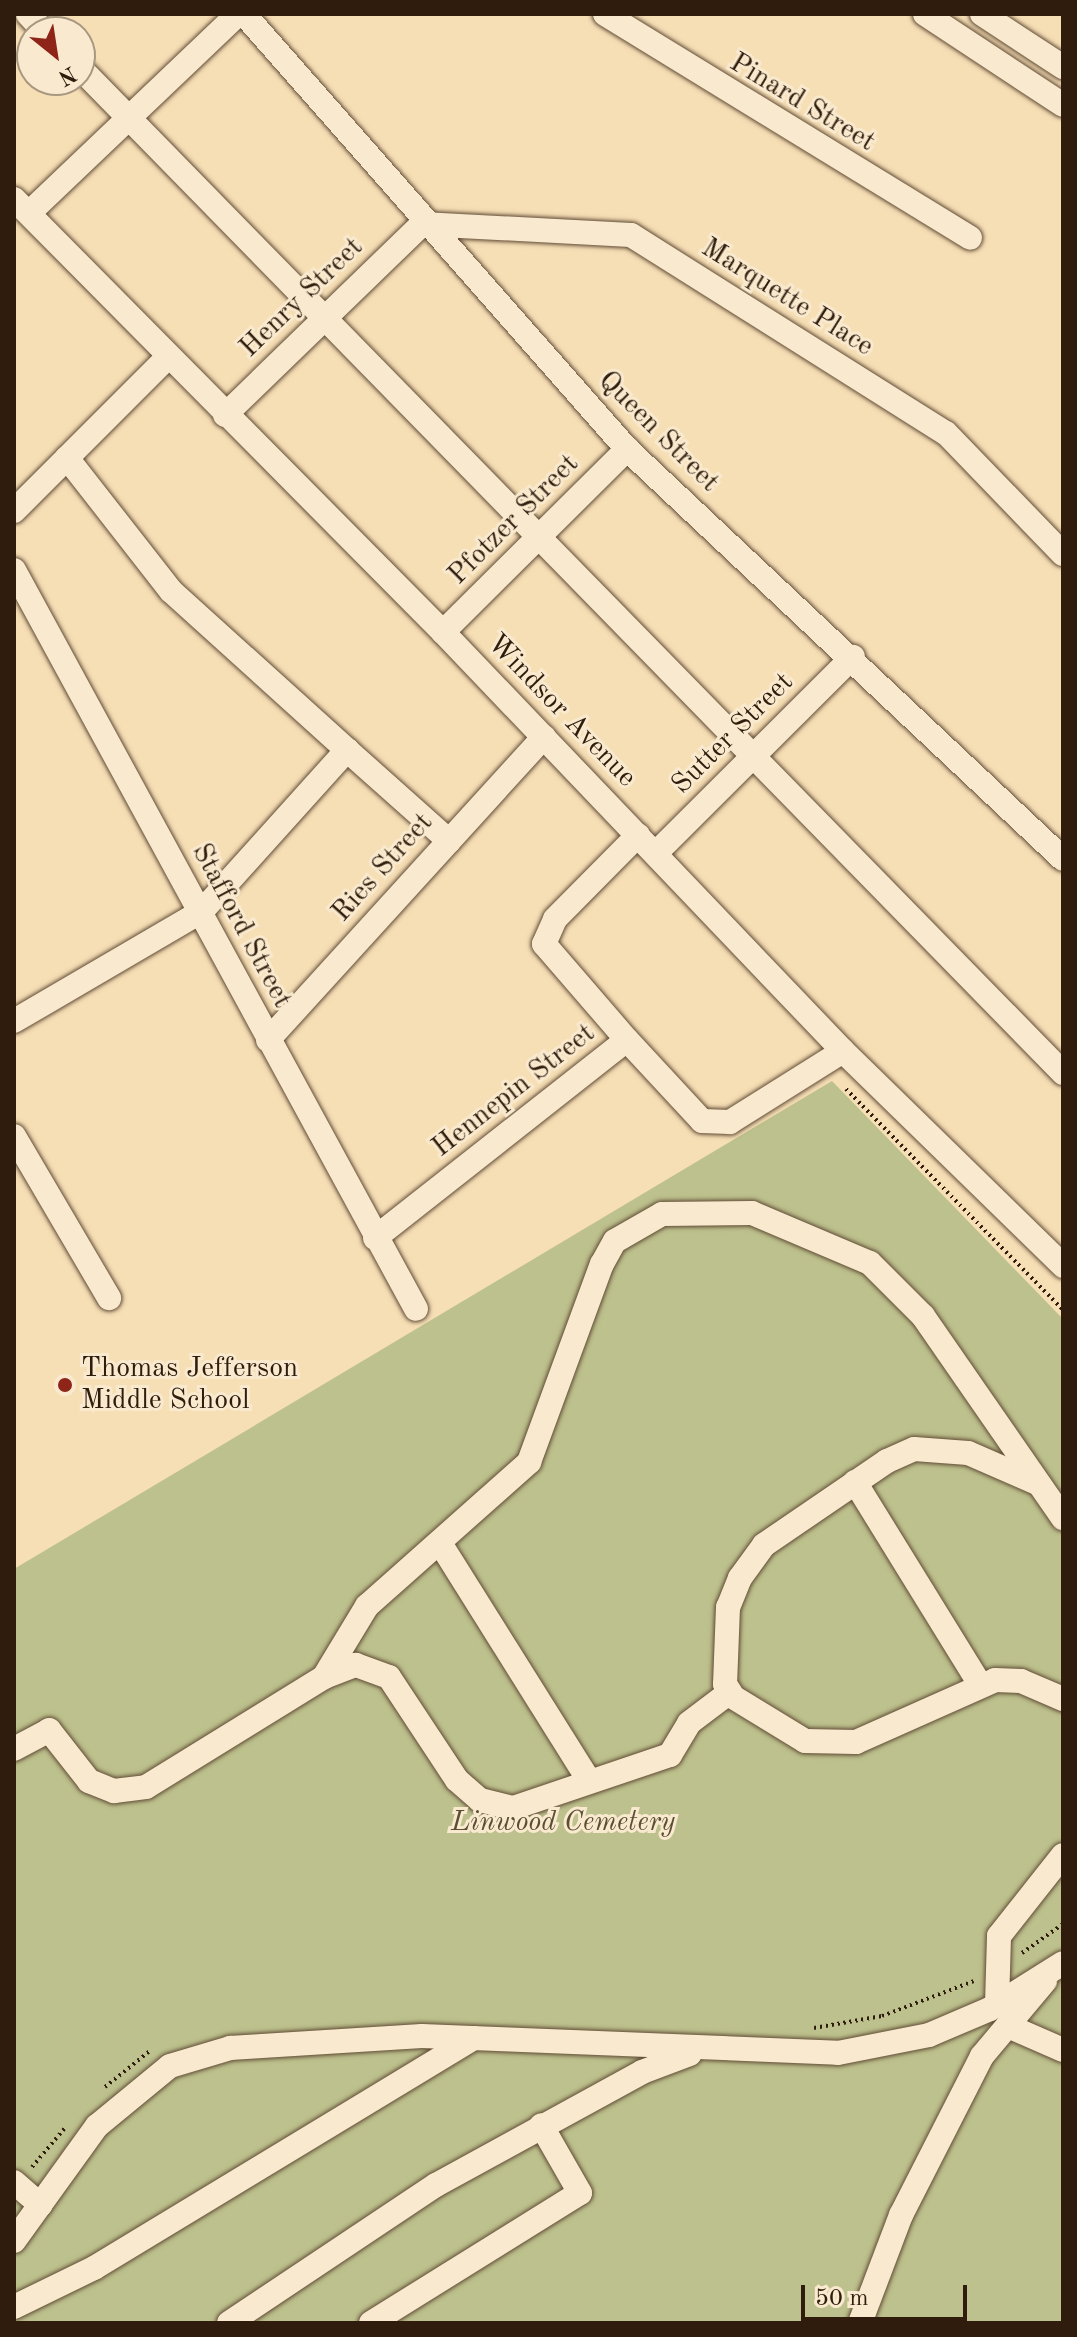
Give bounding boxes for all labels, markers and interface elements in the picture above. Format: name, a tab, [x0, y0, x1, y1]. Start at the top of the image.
north arrow	[16, 16, 96, 96]
street label: Pinard Street	[723, 46, 881, 160]
text: N	[54, 61, 80, 89]
street label: Henry Street	[233, 231, 371, 365]
street label: Marquette Place	[695, 232, 879, 364]
street label: Queen Street	[590, 364, 726, 500]
street label: Pfotzer Street	[442, 448, 586, 592]
street label: Windsor Avenue	[479, 627, 643, 795]
street label: Sutter Street	[665, 666, 801, 802]
street label: Ries Street	[325, 807, 441, 929]
street label: Stafford Street	[184, 838, 298, 1014]
street label: Hennepin Street	[426, 1017, 602, 1165]
place label: Thomas Jefferson Middle School	[81, 1352, 298, 1418]
marker: Thomas Jefferson Middle School	[56, 1376, 74, 1394]
park label: Linwood Cemetery	[451, 1806, 675, 1840]
scale bar	[805, 2269, 971, 2319]
text: 50 m	[815, 2287, 869, 2311]

